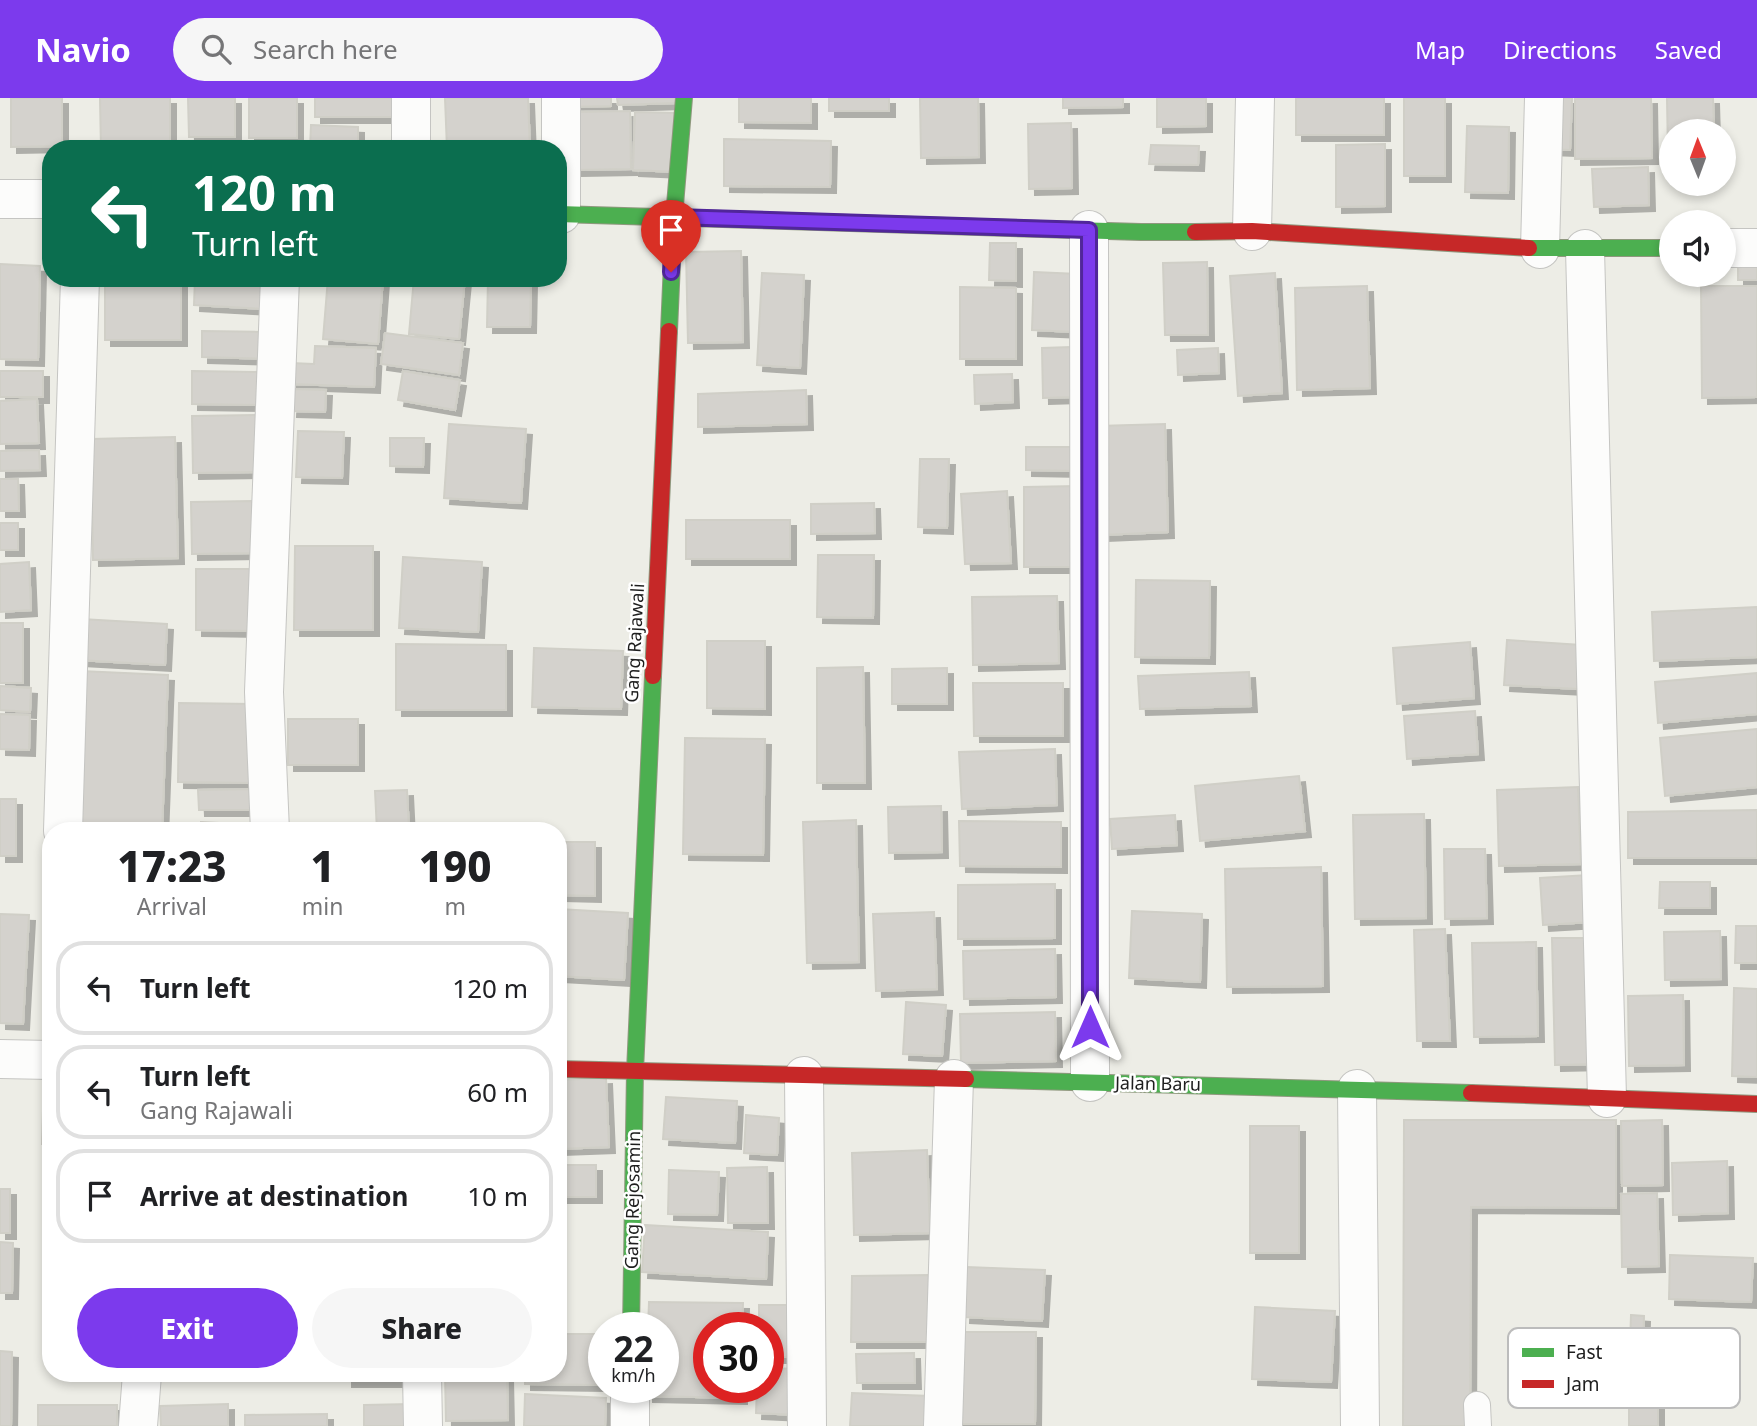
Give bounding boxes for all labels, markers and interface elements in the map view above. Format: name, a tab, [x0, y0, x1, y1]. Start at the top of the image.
search box	[173, 18, 663, 81]
text: Navio	[35, 27, 131, 72]
icon: search	[197, 30, 235, 68]
text: Search here	[253, 31, 398, 67]
text: Map	[1415, 33, 1465, 66]
text: Directions	[1503, 33, 1617, 66]
text: Saved	[1655, 33, 1722, 66]
north arrow	[1659, 119, 1736, 196]
map controls	[1659, 119, 1736, 287]
text: 120 m	[192, 159, 337, 225]
icon: left	[77, 168, 168, 259]
pin	[641, 200, 701, 272]
button: sound	[1659, 210, 1736, 287]
icon: arrive	[652, 211, 690, 249]
text: Turn left	[192, 222, 318, 265]
street label: Gang Rajawali	[619, 583, 649, 703]
text: 17:23	[117, 837, 226, 894]
text: 1	[310, 837, 335, 894]
text: 190	[419, 837, 492, 894]
text: Arrival	[137, 890, 207, 922]
text: min	[302, 890, 343, 922]
text: m	[444, 890, 466, 922]
icon: left	[81, 969, 119, 1007]
text: Turn left	[140, 970, 251, 1006]
text: 120 m	[452, 970, 528, 1006]
position arrow	[1053, 990, 1127, 1064]
text: Turn left	[140, 1058, 251, 1094]
street label: Jalan Baru	[1113, 1070, 1201, 1096]
icon: left	[81, 1073, 119, 1111]
text: 60 m	[467, 1074, 528, 1110]
text: Gang Rajawali	[140, 1094, 293, 1126]
street label: Gang Rejosamin	[619, 1131, 645, 1269]
icon: arrive	[81, 1177, 119, 1215]
text: Arrive at destination	[140, 1178, 409, 1214]
text: 10 m	[467, 1178, 528, 1214]
button: Exit	[77, 1288, 298, 1368]
button: Share	[312, 1288, 532, 1368]
speed limit sign: 30	[693, 1312, 784, 1403]
text: 22	[613, 1325, 654, 1372]
legend	[1508, 1328, 1740, 1408]
text: Fast	[1566, 1339, 1603, 1365]
text: km/h	[611, 1363, 656, 1387]
text: Jam	[1564, 1371, 1600, 1397]

